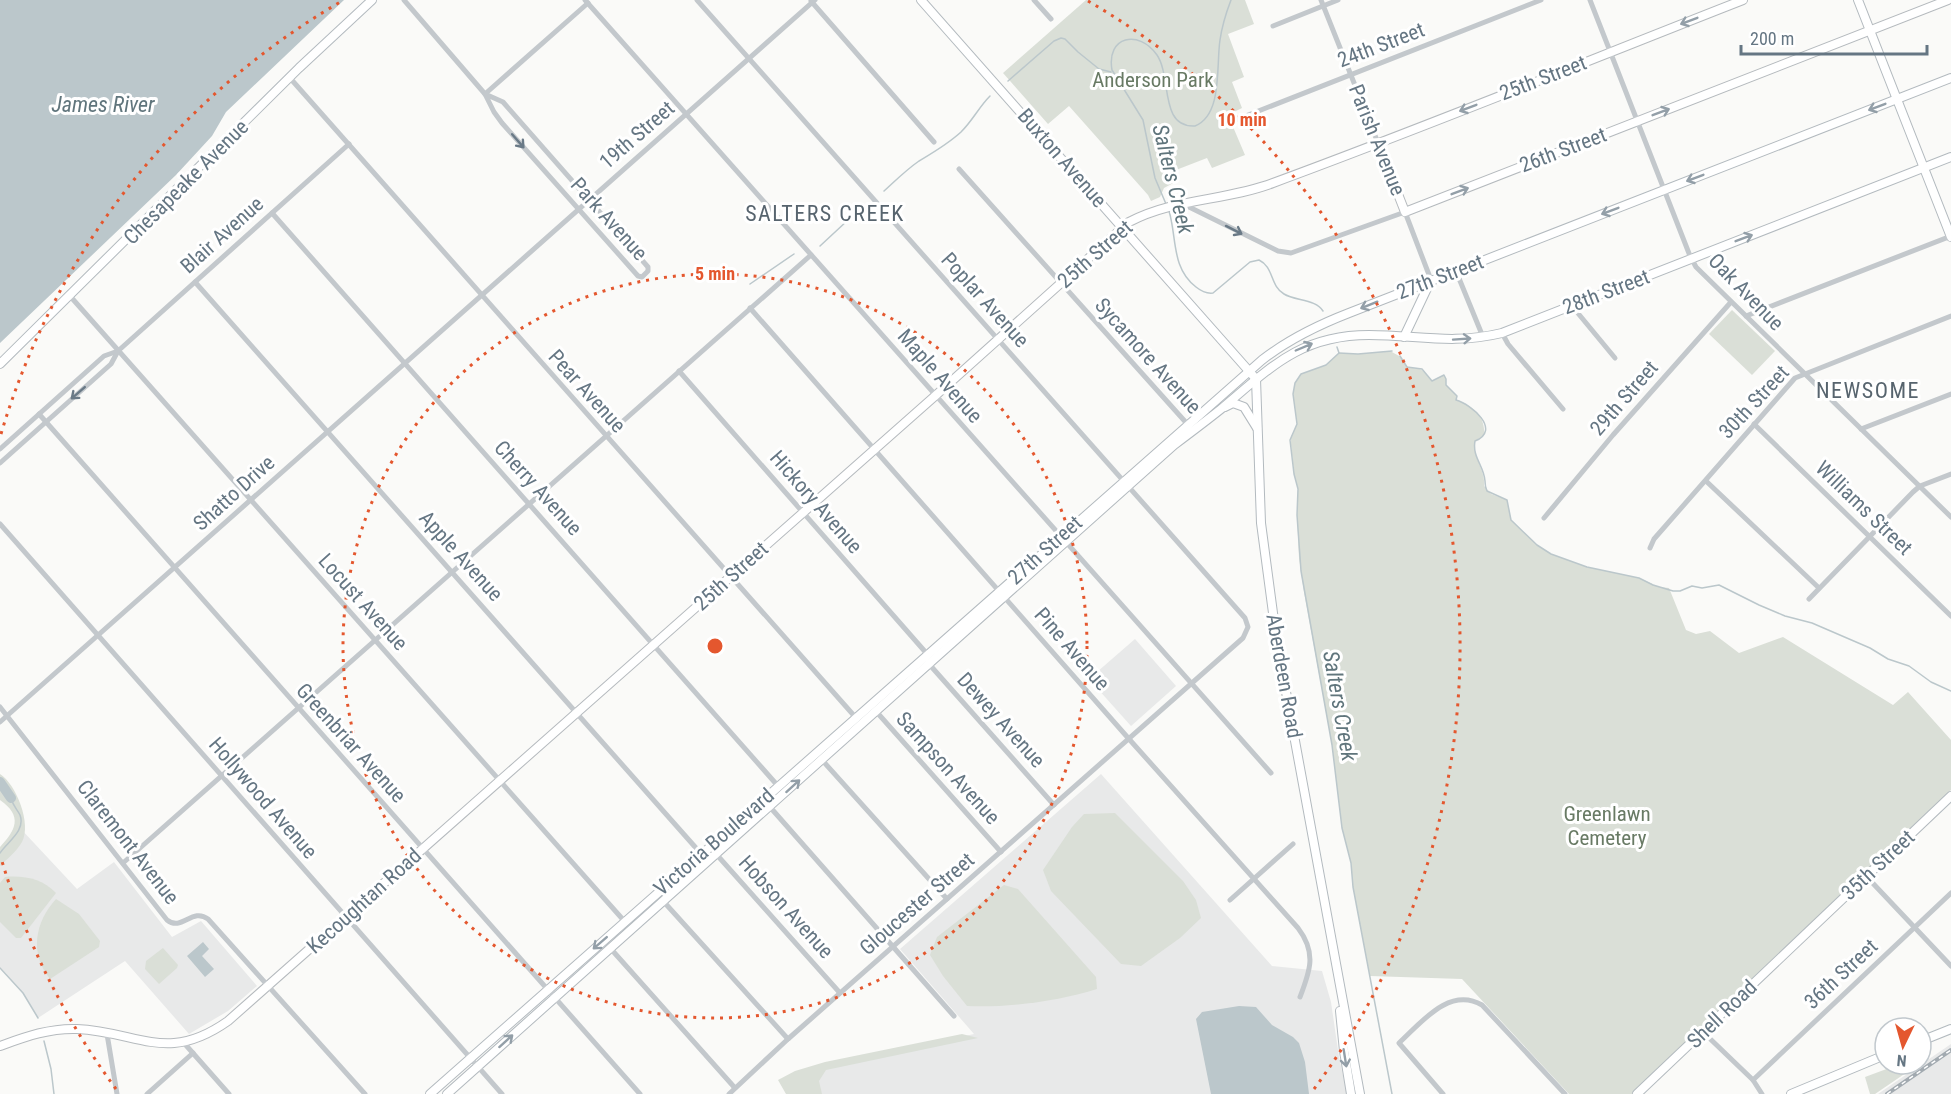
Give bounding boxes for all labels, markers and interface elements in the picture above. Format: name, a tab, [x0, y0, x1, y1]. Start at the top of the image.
street label: 24th Street	[1334, 17, 1428, 73]
one-way arrow	[1680, 17, 1699, 28]
scale bar	[1741, 18, 1927, 56]
text: 200 m	[1750, 28, 1794, 49]
street label: 25th Street	[1496, 50, 1590, 106]
park label: Anderson Park	[1092, 68, 1214, 92]
street label: Parish Avenue	[1344, 81, 1410, 199]
water label: James River	[51, 92, 155, 117]
street label: 19th Street	[595, 96, 679, 174]
one-way arrow	[1868, 102, 1887, 113]
one-way arrow	[1459, 103, 1478, 114]
street label: Buxton Avenue	[1013, 104, 1111, 212]
one-way arrow	[1651, 106, 1669, 117]
text: 10 min	[1217, 109, 1267, 130]
street label: Chesapeake Avenue	[119, 115, 253, 249]
water label: Salters Creek	[1147, 122, 1199, 237]
street label: 26th Street	[1516, 122, 1610, 178]
one-way arrow	[511, 133, 525, 148]
street label: Park Avenue	[566, 173, 652, 265]
one-way arrow	[1687, 173, 1705, 184]
one-way arrow	[1450, 185, 1468, 196]
street label: Blair Avenue	[176, 192, 268, 278]
district label: SALTERS CREEK	[745, 201, 905, 226]
one-way arrow	[1601, 206, 1619, 217]
street label: 25th Street	[1053, 215, 1137, 293]
one-way arrow	[1224, 225, 1242, 236]
one-way arrow	[1734, 232, 1753, 243]
street label: Poplar Avenue	[936, 248, 1034, 352]
street label: 27th Street	[1393, 249, 1487, 305]
street label: Oak Avenue	[1704, 249, 1789, 335]
text: 5 min	[695, 263, 735, 284]
street label: 28th Street	[1559, 264, 1653, 320]
street label: Sycamore Avenue	[1090, 293, 1206, 419]
one-way arrow	[1360, 300, 1379, 311]
street label: Maple Avenue	[893, 324, 987, 428]
one-way arrow	[1452, 334, 1472, 345]
one-way arrow	[1295, 341, 1313, 352]
street label: Pear Avenue	[544, 345, 631, 437]
street label: 29th Street	[1585, 356, 1663, 440]
street label: 30th Street	[1714, 360, 1794, 444]
district label: NEWSOME	[1816, 378, 1920, 403]
one-way arrow	[71, 386, 86, 400]
street label: Cherry Avenue	[489, 436, 587, 540]
street label: Hickory Avenue	[765, 446, 867, 558]
street label: Shatto Drive	[189, 450, 280, 536]
street label: Williams Street	[1811, 456, 1917, 560]
street label: Apple Avenue	[414, 506, 508, 606]
street label: 27th Street	[1003, 511, 1087, 589]
street label: 25th Street	[689, 537, 773, 615]
street label: Locust Avenue	[313, 549, 413, 655]
street label: Pine Avenue	[1030, 603, 1115, 695]
street label: Aberdeen Road	[1261, 612, 1307, 740]
centre of rings	[705, 636, 725, 656]
water label: Salters Creek	[1318, 649, 1362, 764]
street label: Dewey Avenue	[952, 668, 1050, 772]
street label: Greenbriar Avenue	[291, 679, 411, 808]
street label: Sampson Avenue	[891, 707, 1005, 829]
street label: Hollywood Avenue	[204, 733, 322, 863]
street label: Claremont Avenue	[72, 775, 184, 909]
one-way arrow	[785, 779, 800, 793]
street label: Victoria Boulevard	[649, 783, 779, 901]
park label: Greenlawn Cemetery	[1563, 802, 1651, 850]
street label: 35th Street	[1836, 825, 1920, 905]
street label: Kecoughtan Road	[302, 843, 426, 959]
street label: Gloucester Street	[855, 848, 979, 960]
street label: Hobson Avenue	[734, 851, 838, 963]
street label: 36th Street	[1799, 934, 1883, 1014]
one-way arrow	[593, 936, 608, 950]
street label: Shell Road	[1682, 975, 1762, 1053]
north arrow	[1873, 1016, 1933, 1076]
one-way arrow	[499, 1034, 514, 1048]
one-way arrow	[1340, 1048, 1351, 1067]
text: N	[1896, 1051, 1907, 1070]

